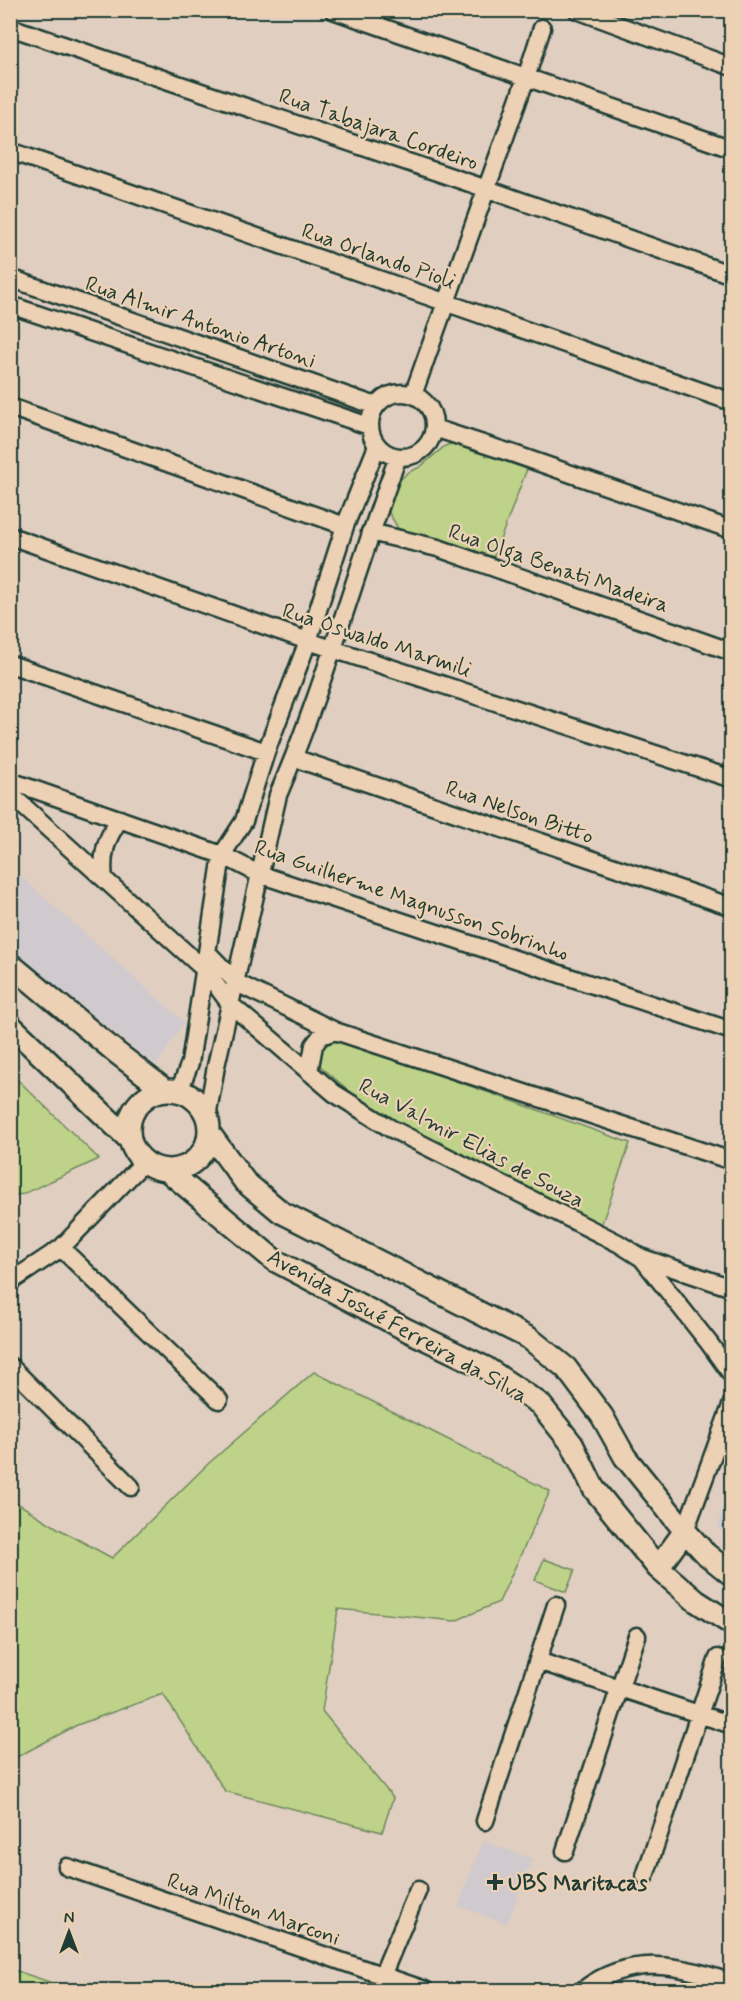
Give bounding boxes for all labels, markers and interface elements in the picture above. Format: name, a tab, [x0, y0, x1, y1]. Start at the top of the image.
street label: Rua Tabajara Cordeiro	[275, 83, 482, 177]
street label: Rua Orlando Pioli	[298, 217, 459, 296]
street label: Rua Almir Antonio Artoni	[81, 270, 319, 376]
street label: Rua Olga Benati Madeira	[443, 518, 672, 623]
street label: Rua Oswaldo Marmili	[278, 597, 474, 685]
street label: Rua Nelson Bitto	[442, 774, 597, 851]
street label: Rua Guilherme Magnusson Sobrinho	[250, 834, 572, 969]
street label: Rua Valmir Elias de Souza	[354, 1072, 589, 1215]
street label: Avenida Josué Ferreira da Silva	[262, 1243, 532, 1410]
street label: Rua Milton Marconi	[163, 1867, 344, 1953]
place label: UBS Maritacas	[508, 1870, 648, 1898]
marker: UBS Maritacas	[486, 1873, 504, 1891]
north arrow	[39, 1902, 99, 1962]
text: N	[64, 1908, 74, 1929]

